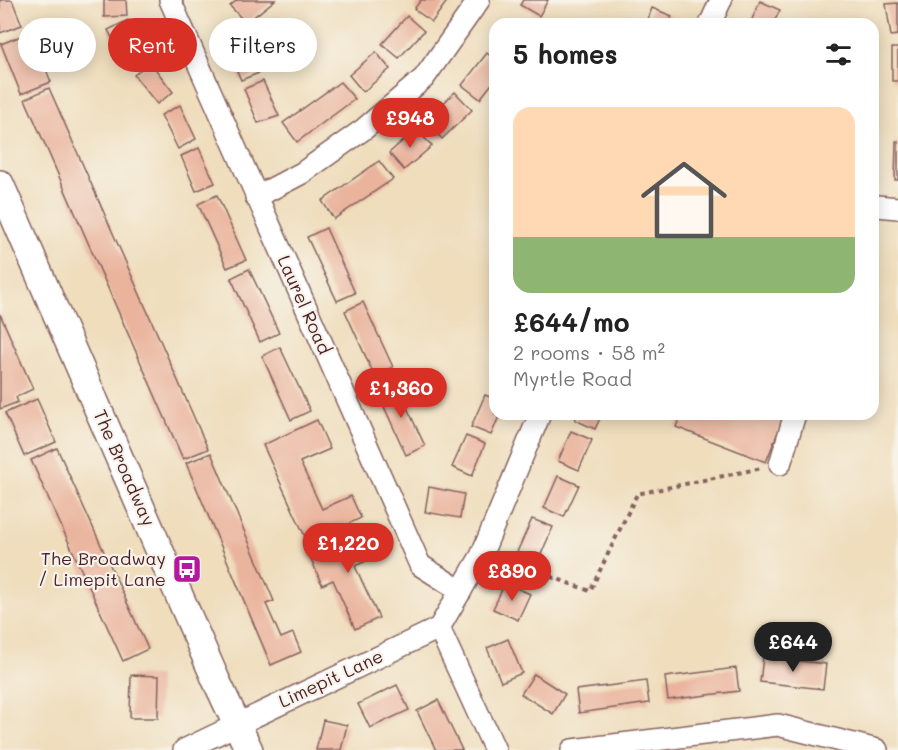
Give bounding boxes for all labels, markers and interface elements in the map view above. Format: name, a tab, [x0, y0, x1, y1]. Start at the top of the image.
chip: Buy	[18, 18, 96, 72]
chip: Rent	[108, 18, 197, 72]
chip: Filters	[209, 18, 317, 72]
text: 5 homes	[513, 37, 618, 71]
icon: filters	[822, 38, 855, 71]
pin: £948	[374, 98, 446, 149]
text: £948	[385, 104, 435, 130]
icon: home	[630, 146, 738, 254]
street label: Laurel Road	[272, 251, 337, 358]
text: £644/mo	[513, 305, 629, 339]
text: 2 rooms · 58 m²	[513, 339, 665, 365]
text: Myrtle Road	[513, 365, 632, 391]
pin: £1,360	[352, 368, 450, 419]
text: £1,360	[369, 374, 433, 400]
street label: The Broadway	[88, 406, 161, 530]
pin: £1,220	[299, 523, 397, 574]
text: £1,220	[317, 529, 379, 555]
place label: The Broadway / Limepit Lane	[38, 546, 166, 591]
pin: £890	[476, 551, 548, 602]
bus stop icon: The Broadway / Limepit Lane	[171, 553, 203, 585]
text: £890	[487, 557, 537, 583]
pin: £644	[757, 622, 829, 673]
text: £644	[768, 628, 818, 654]
street label: Limepit Lane	[274, 643, 387, 713]

